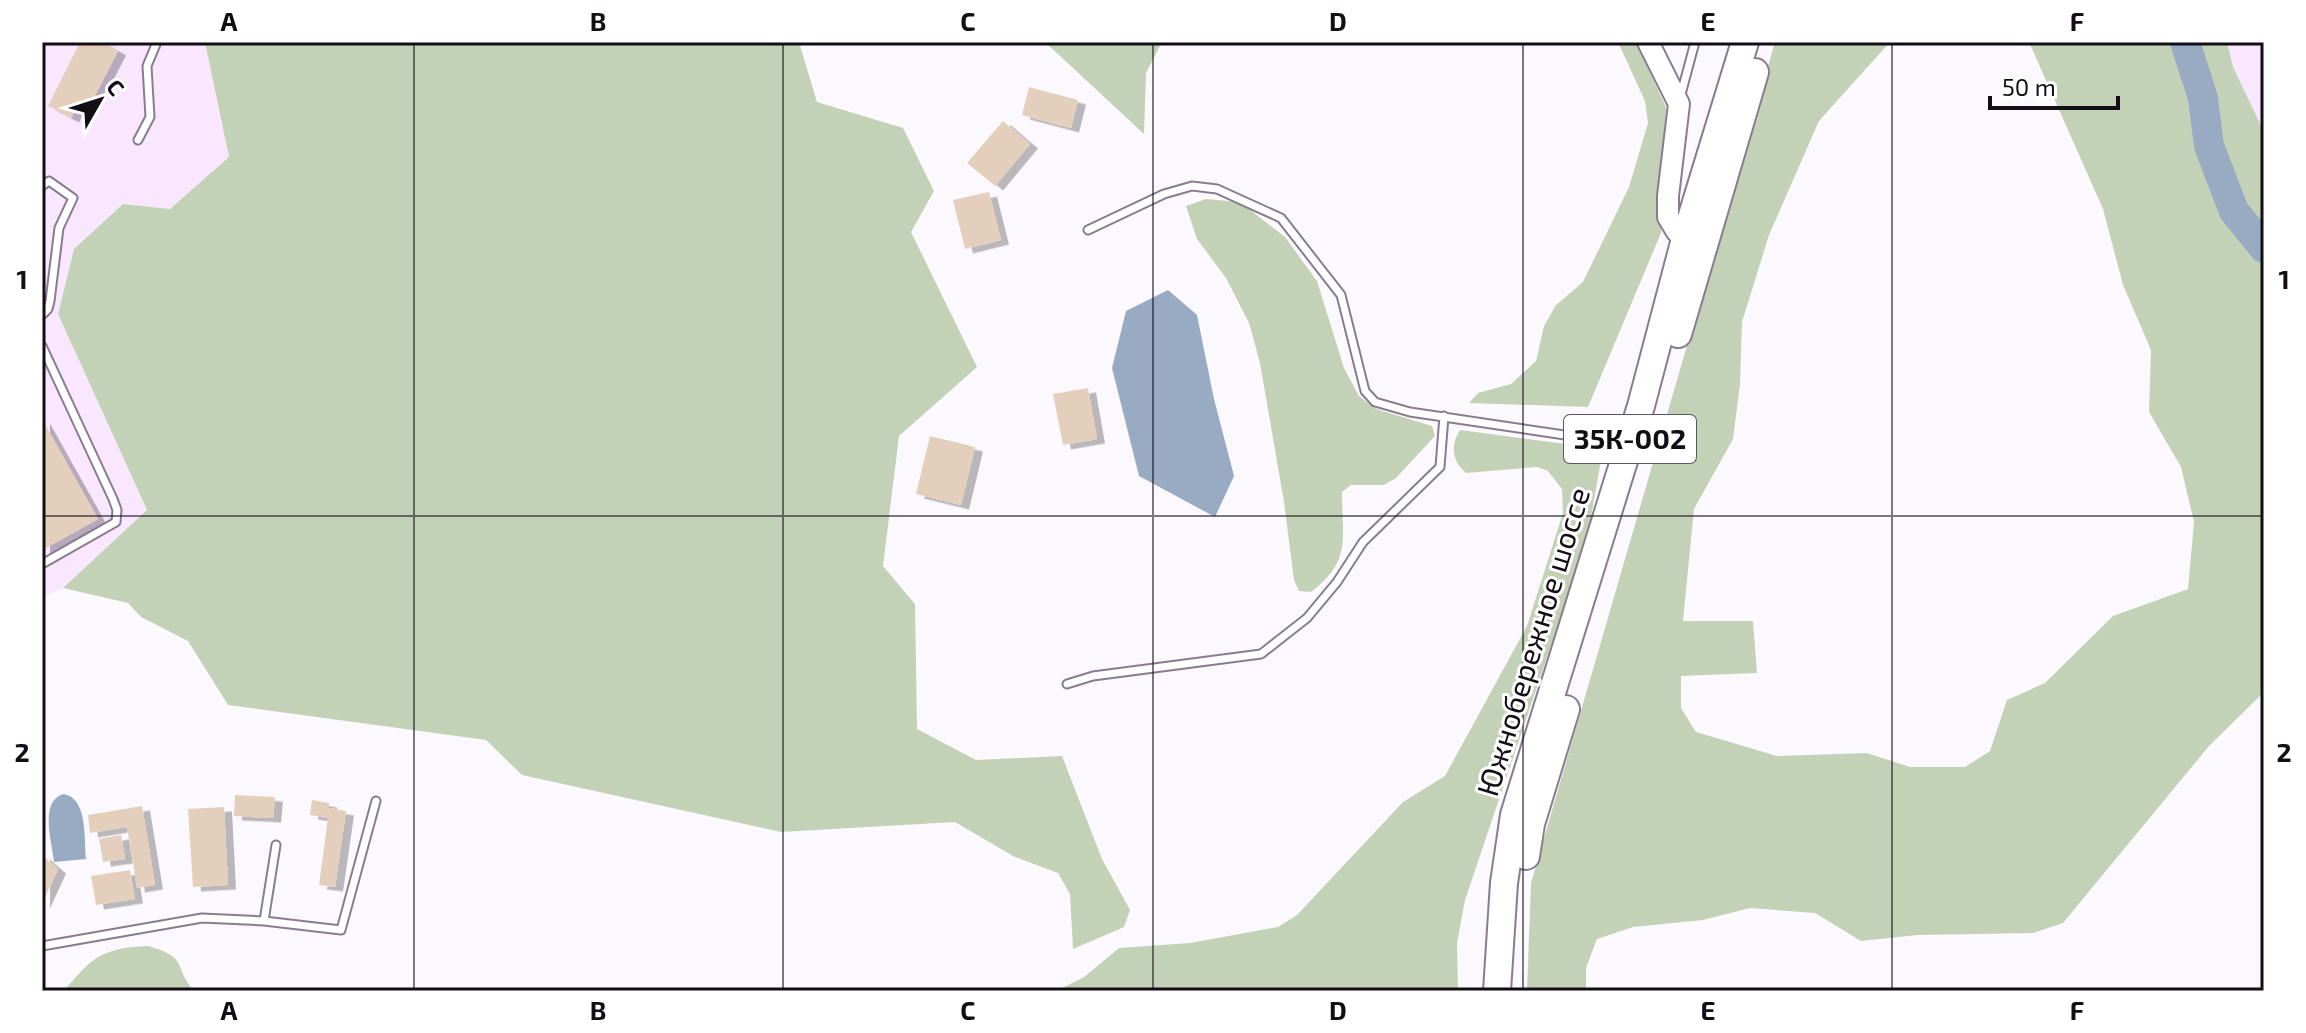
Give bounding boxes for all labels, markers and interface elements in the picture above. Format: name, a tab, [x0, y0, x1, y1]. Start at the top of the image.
text: A	[221, 5, 238, 36]
text: B	[590, 5, 606, 36]
text: C	[960, 5, 976, 36]
text: D	[1329, 5, 1347, 36]
text: E	[1700, 5, 1716, 36]
text: F	[2070, 5, 2084, 36]
north arrow	[60, 60, 140, 140]
scale bar	[1990, 60, 2118, 110]
text: 50 m	[2002, 72, 2056, 101]
text: С	[102, 74, 131, 100]
text: 1	[16, 263, 28, 294]
text: 1	[2278, 263, 2290, 294]
road number: 35К-002	[1564, 415, 1696, 463]
street label: Южнобережное шоссе	[1468, 483, 1596, 800]
text: 2	[14, 736, 30, 767]
text: 2	[2276, 736, 2292, 767]
text: A	[221, 994, 238, 1025]
text: B	[590, 994, 606, 1025]
text: C	[960, 994, 976, 1025]
text: D	[1329, 994, 1347, 1025]
text: E	[1700, 994, 1716, 1025]
text: F	[2070, 994, 2084, 1025]

